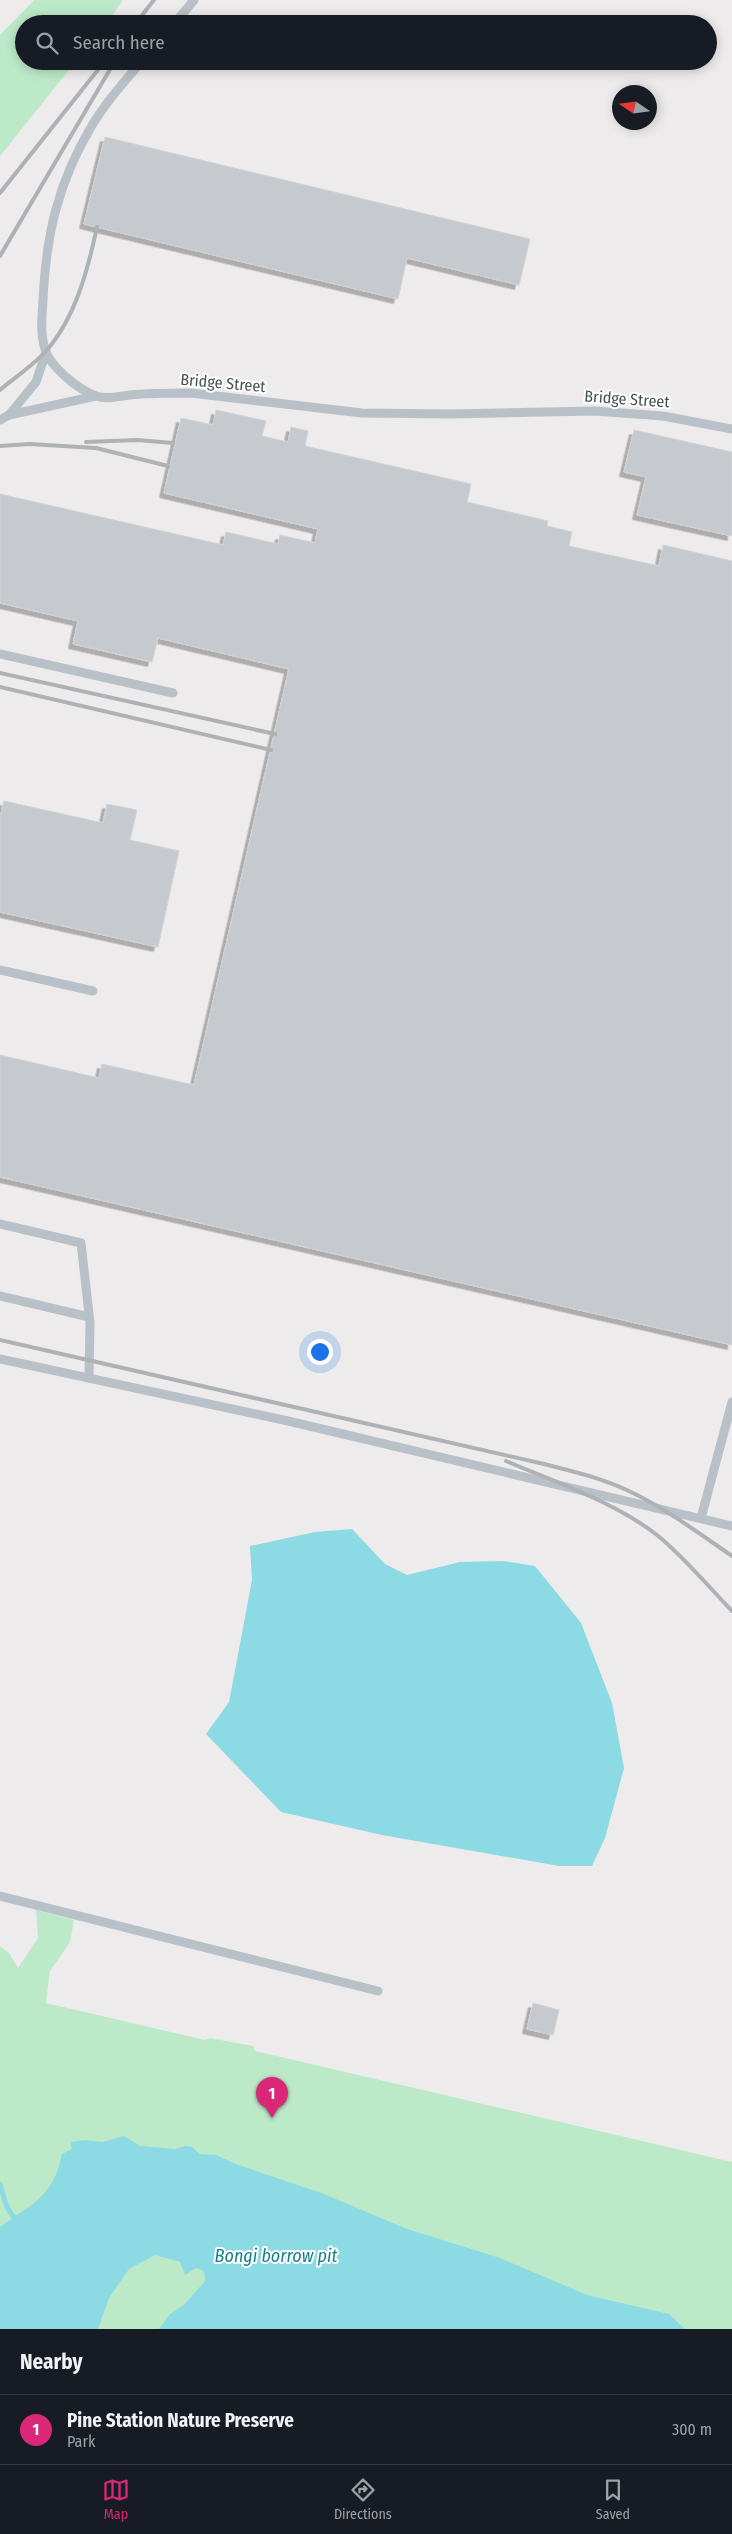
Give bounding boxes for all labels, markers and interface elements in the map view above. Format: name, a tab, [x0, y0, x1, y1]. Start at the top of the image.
search box	[15, 15, 717, 70]
icon: search	[33, 29, 61, 57]
text: Search here	[73, 31, 165, 54]
north arrow	[612, 85, 657, 130]
street label: Bridge Street	[180, 370, 267, 396]
street label: Bridge Street	[584, 387, 671, 412]
your location	[307, 1339, 333, 1365]
pin: 1	[256, 2077, 288, 2118]
water label: Bongi borrow pit	[215, 2245, 338, 2267]
text: Nearby	[20, 2349, 82, 2375]
text: Pine Station Nature Preserve	[67, 2409, 294, 2432]
text: 1	[33, 2420, 39, 2439]
text: 300 m	[672, 2420, 712, 2439]
text: Park	[67, 2432, 95, 2451]
tab: Map	[102, 2476, 130, 2523]
tab: Directions	[334, 2476, 392, 2523]
tab: Saved	[596, 2476, 630, 2523]

